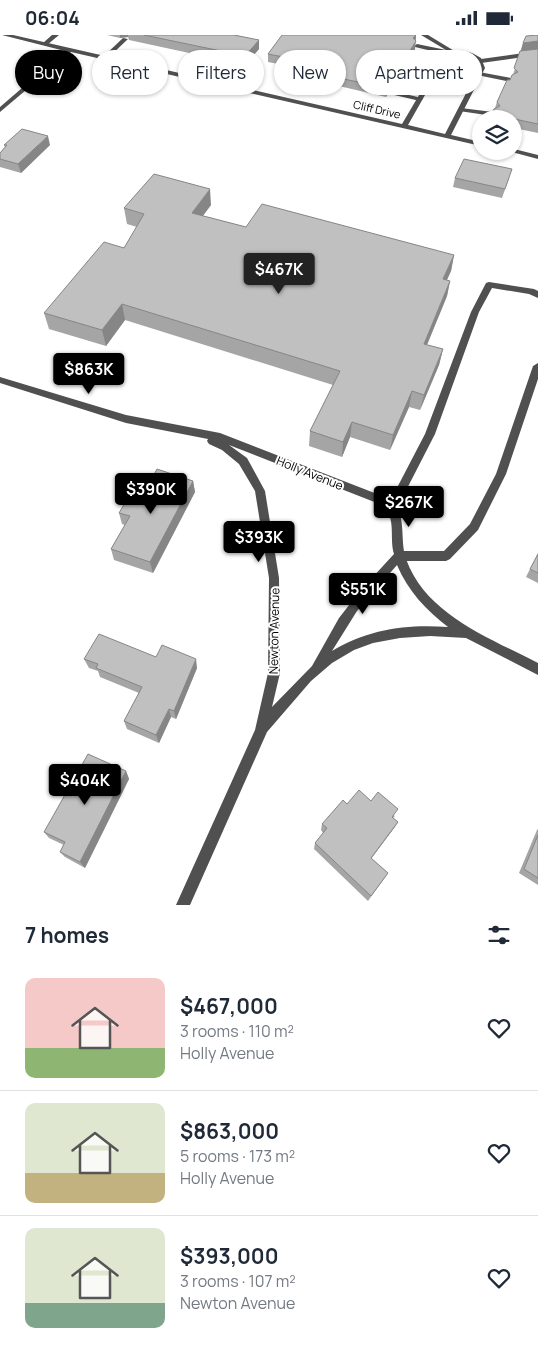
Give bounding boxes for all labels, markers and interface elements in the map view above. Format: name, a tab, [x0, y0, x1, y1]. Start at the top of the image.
text: 06:04	[25, 5, 80, 31]
chip: Buy	[15, 50, 82, 95]
chip: Rent	[92, 50, 168, 95]
chip: Filters	[178, 50, 264, 95]
chip: New	[274, 50, 346, 95]
chip: Apartment	[356, 50, 482, 95]
street label: Cliff Drive	[352, 96, 403, 122]
map controls	[472, 110, 522, 160]
button: layers	[472, 110, 522, 160]
pin: $467K	[244, 253, 314, 295]
text: $467K	[255, 258, 303, 280]
pin: $863K	[54, 353, 124, 395]
text: $863K	[64, 358, 114, 380]
street label: Holly Avenue	[274, 452, 346, 494]
pin: $390K	[116, 473, 186, 515]
text: $390K	[126, 478, 176, 500]
pin: $267K	[374, 485, 444, 528]
text: $267K	[385, 491, 433, 513]
pin: $393K	[224, 521, 294, 563]
text: $393K	[235, 526, 283, 548]
pin: $551K	[328, 573, 398, 615]
text: $551K	[340, 578, 386, 600]
street label: Newton Avenue	[265, 588, 283, 674]
pin: $404K	[50, 763, 120, 806]
text: $404K	[60, 769, 110, 791]
text: 7 homes	[25, 921, 109, 949]
icon: filters	[485, 921, 513, 949]
text: $467,000	[180, 992, 278, 1020]
icon: home	[65, 998, 125, 1058]
icon: heart	[485, 1014, 513, 1042]
text: 3 rooms · 110 m²	[180, 1020, 294, 1042]
text: Holly Avenue	[180, 1042, 274, 1064]
text: $863,000	[180, 1117, 279, 1145]
icon: home	[65, 1123, 125, 1183]
icon: heart	[485, 1139, 513, 1167]
text: 5 rooms · 173 m²	[180, 1145, 295, 1167]
text: Holly Avenue	[180, 1167, 274, 1189]
text: $393,000	[180, 1242, 279, 1270]
icon: home	[65, 1248, 125, 1308]
icon: heart	[485, 1264, 513, 1292]
text: 3 rooms · 107 m²	[180, 1270, 296, 1292]
text: Newton Avenue	[180, 1292, 295, 1314]

